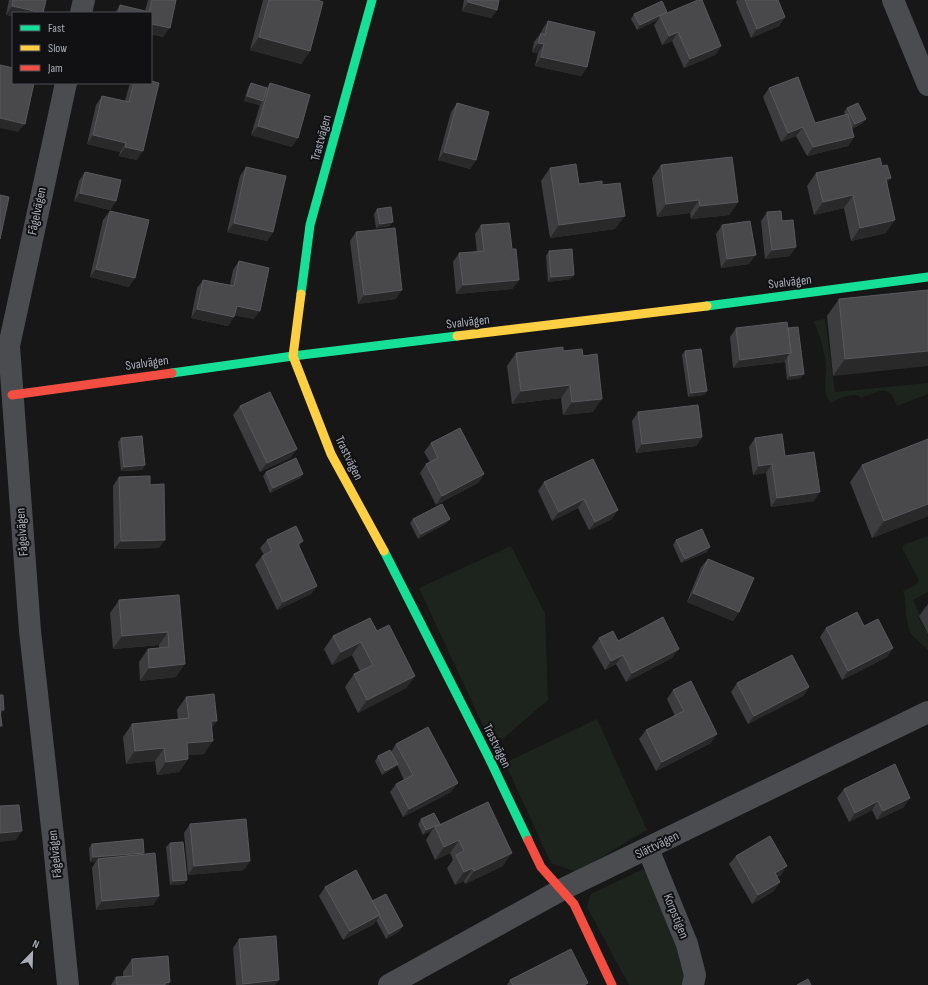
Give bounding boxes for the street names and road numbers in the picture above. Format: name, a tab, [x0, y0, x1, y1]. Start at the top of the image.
street label: Trastvägen	[307, 113, 335, 163]
street label: Fågelvägen	[24, 186, 50, 236]
street label: Svalvägen	[767, 271, 813, 293]
street label: Svalvägen	[445, 311, 491, 333]
street label: Svalvägen	[124, 352, 170, 374]
street label: Trastvägen	[331, 433, 367, 483]
street label: Fågelvägen	[12, 507, 32, 557]
street label: Trastvägen	[479, 721, 515, 771]
street label: Slättvägen	[633, 828, 681, 862]
street label: Fågelvägen	[45, 829, 65, 879]
street label: Korpstigen	[660, 891, 692, 941]

